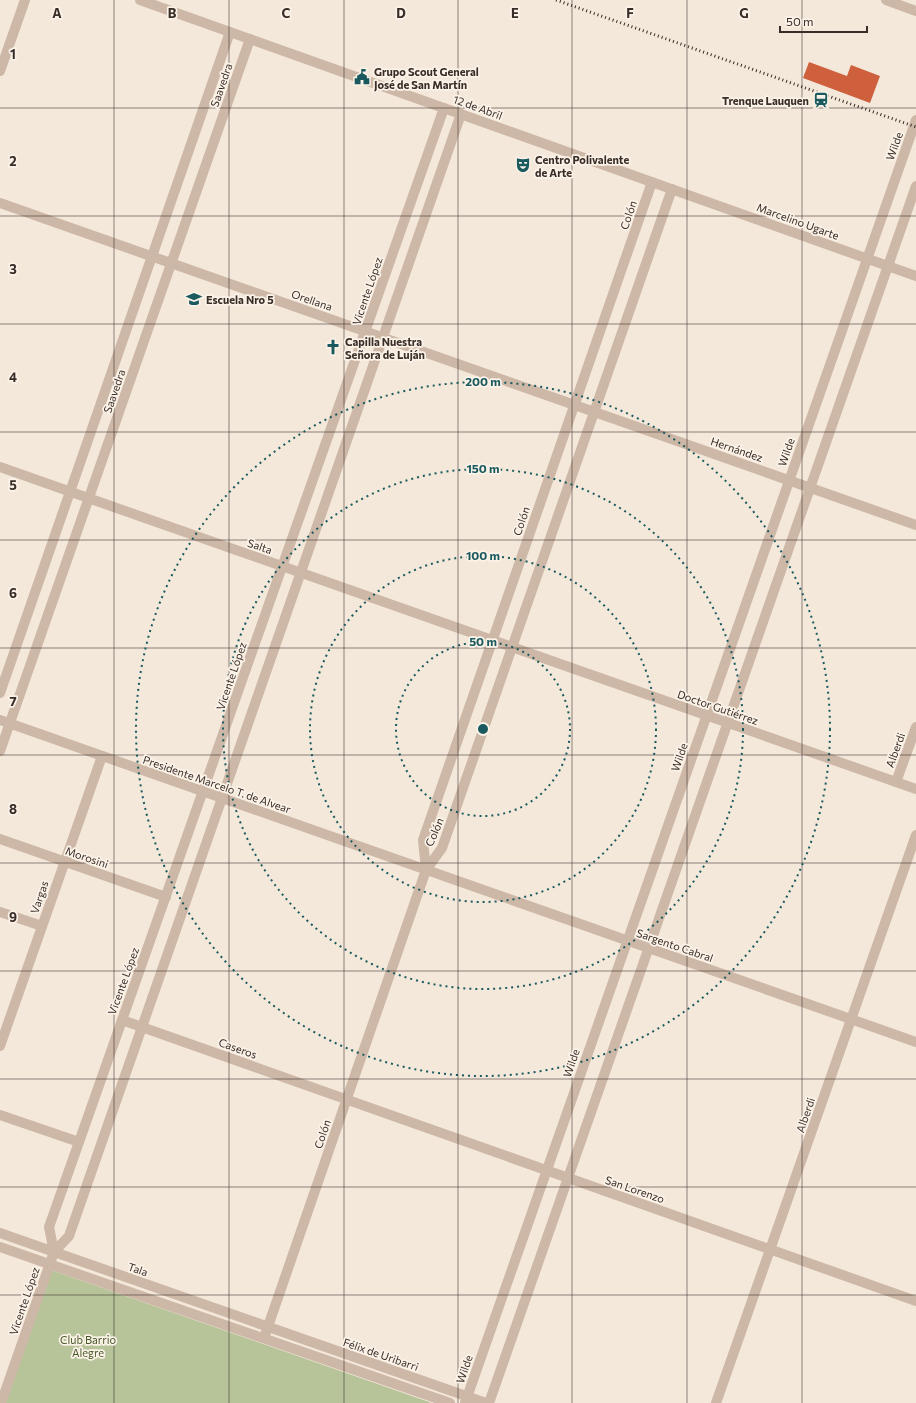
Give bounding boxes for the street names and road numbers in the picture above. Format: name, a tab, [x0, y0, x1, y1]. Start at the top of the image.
street label: Saavedra	[207, 61, 235, 109]
street label: 12 de Abril	[452, 92, 504, 122]
street label: Wilde	[883, 130, 905, 162]
street label: Colón	[617, 199, 639, 231]
street label: Marcelino Ugarte	[755, 200, 841, 242]
street label: Vicente López	[349, 255, 385, 327]
street label: Orellana	[290, 287, 334, 313]
street label: Saavedra	[100, 367, 128, 415]
street label: Hernández	[709, 434, 765, 464]
street label: Wilde	[775, 436, 797, 468]
street label: Colón	[510, 505, 532, 537]
street label: Salta	[246, 536, 274, 556]
street label: Vicente López	[213, 640, 249, 712]
street label: Doctor Gutiérrez	[676, 687, 761, 727]
street label: Alberdi	[883, 731, 907, 769]
street label: Wilde	[668, 741, 690, 773]
street label: Presidente Marcelo T. de Alvear	[141, 753, 293, 816]
street label: Colón	[422, 816, 446, 848]
street label: Morosini	[64, 844, 110, 870]
street label: Vargas	[27, 879, 51, 915]
street label: Sargento Cabral	[635, 926, 715, 964]
street label: Vicente López	[105, 945, 141, 1017]
street label: Caseros	[217, 1035, 259, 1061]
street label: Wilde	[560, 1047, 582, 1079]
street label: Alberdi	[793, 1096, 817, 1134]
street label: Colón	[311, 1118, 333, 1150]
street label: San Lorenzo	[604, 1173, 667, 1205]
street label: Tala	[126, 1260, 150, 1278]
street label: Vicente López	[6, 1265, 42, 1337]
street label: Félix de Uribarri	[342, 1335, 421, 1373]
street label: Wilde	[453, 1353, 475, 1385]

